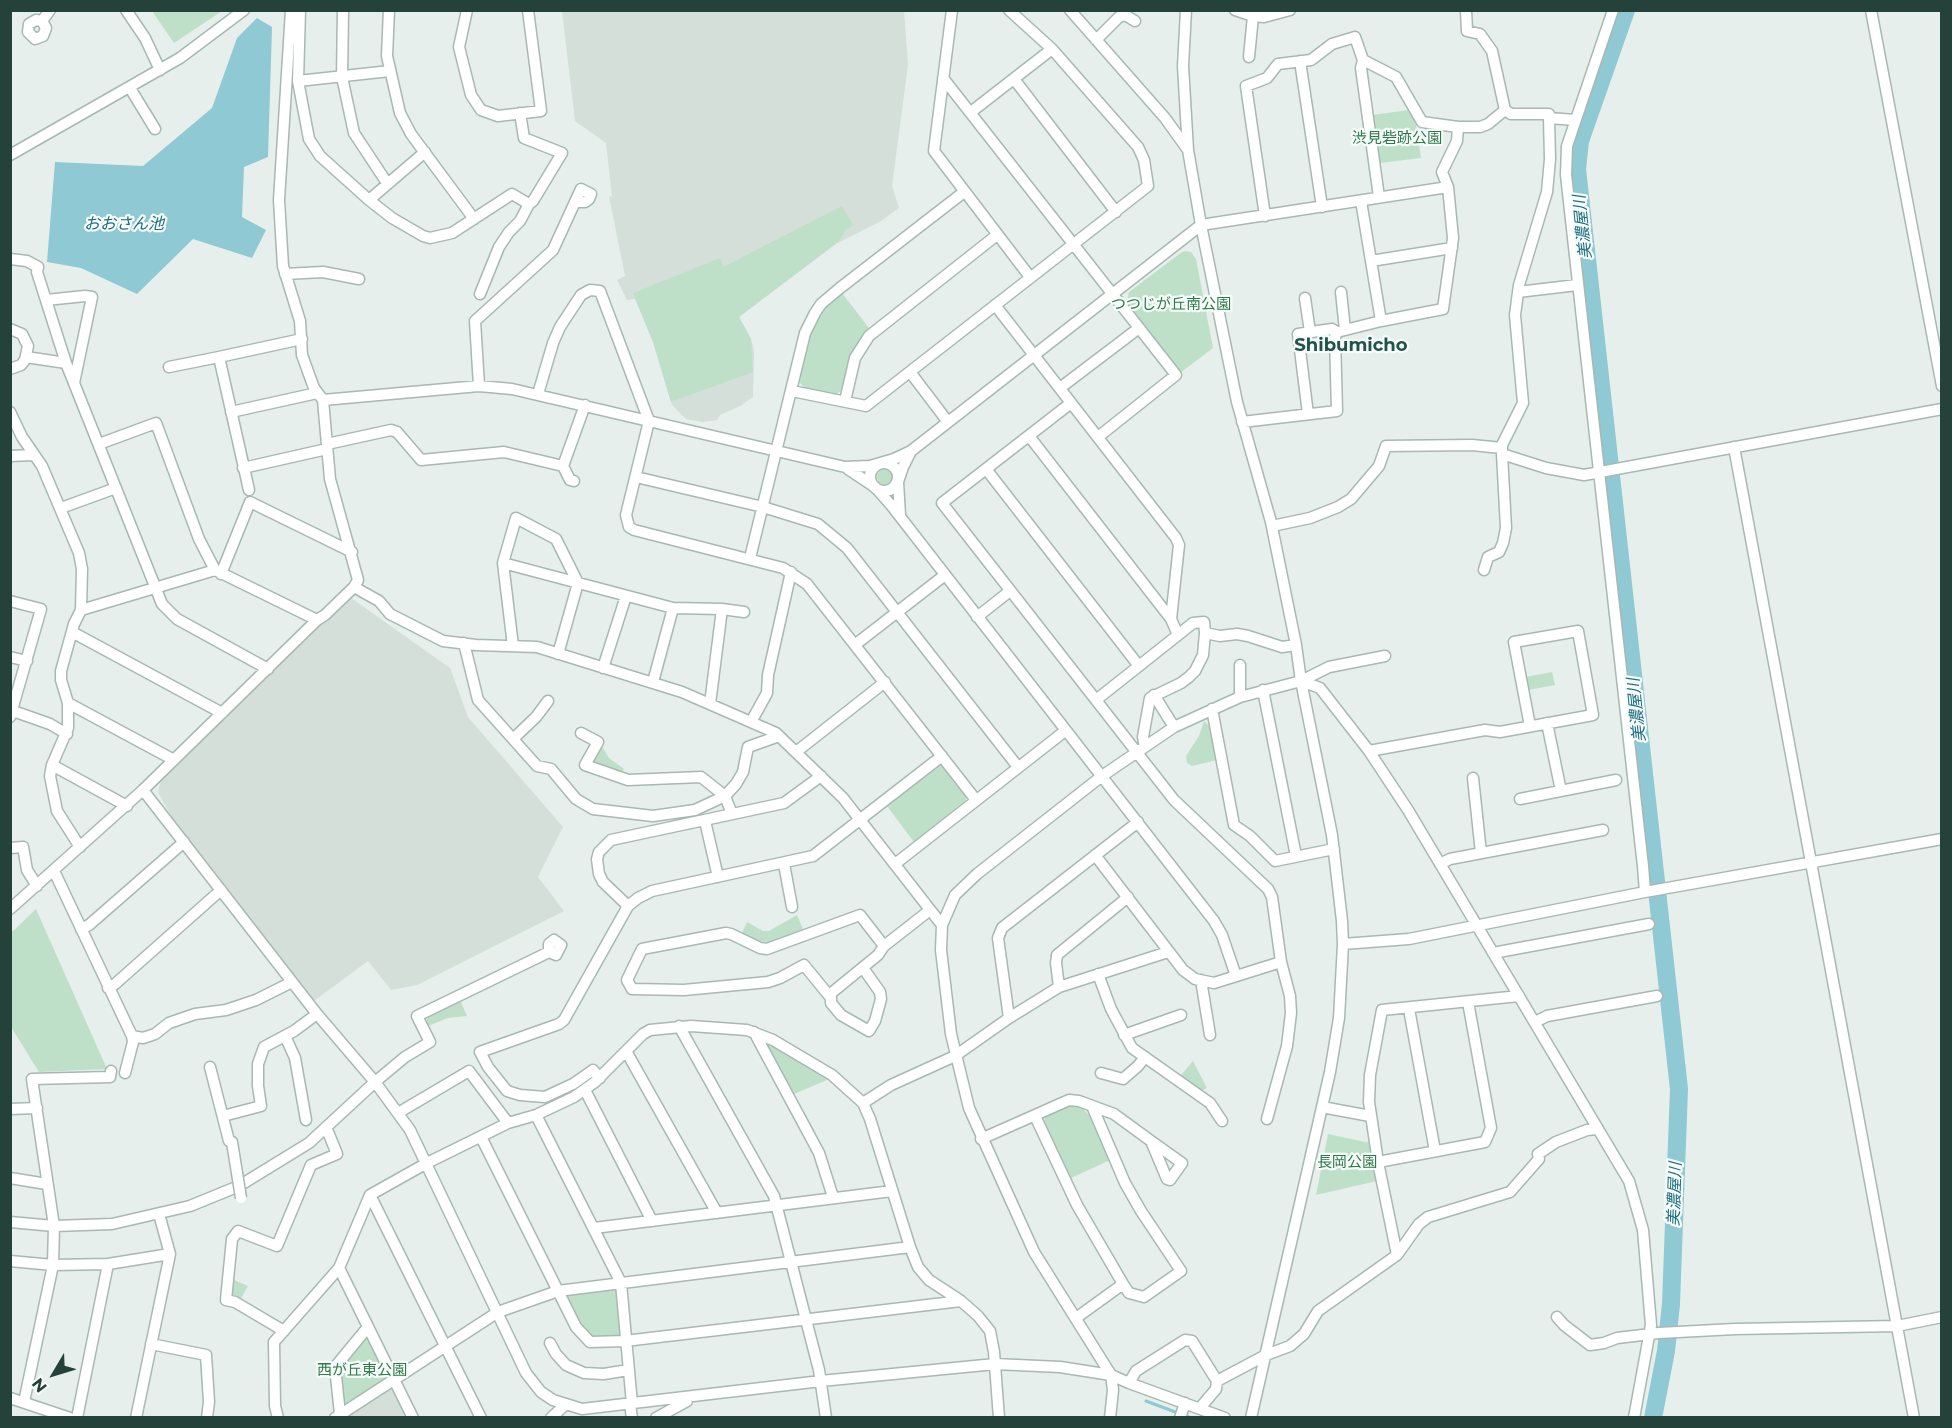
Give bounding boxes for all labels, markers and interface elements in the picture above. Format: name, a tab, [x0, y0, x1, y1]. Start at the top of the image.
park label: 渋見砦跡公園	[1352, 130, 1442, 148]
water label: 美濃屋川	[1570, 194, 1596, 260]
water label: おおさん池	[84, 214, 164, 234]
park label: つつじが丘南公園	[1111, 296, 1231, 314]
district label: Shibumicho	[1294, 335, 1408, 357]
water label: 美濃屋川	[1624, 677, 1650, 743]
park label: 長岡公園	[1317, 1154, 1377, 1172]
water label: 美濃屋川	[1664, 1162, 1686, 1226]
north arrow	[24, 1344, 84, 1404]
park label: 西が丘東公園	[317, 1362, 407, 1380]
text: N	[28, 1374, 51, 1396]

